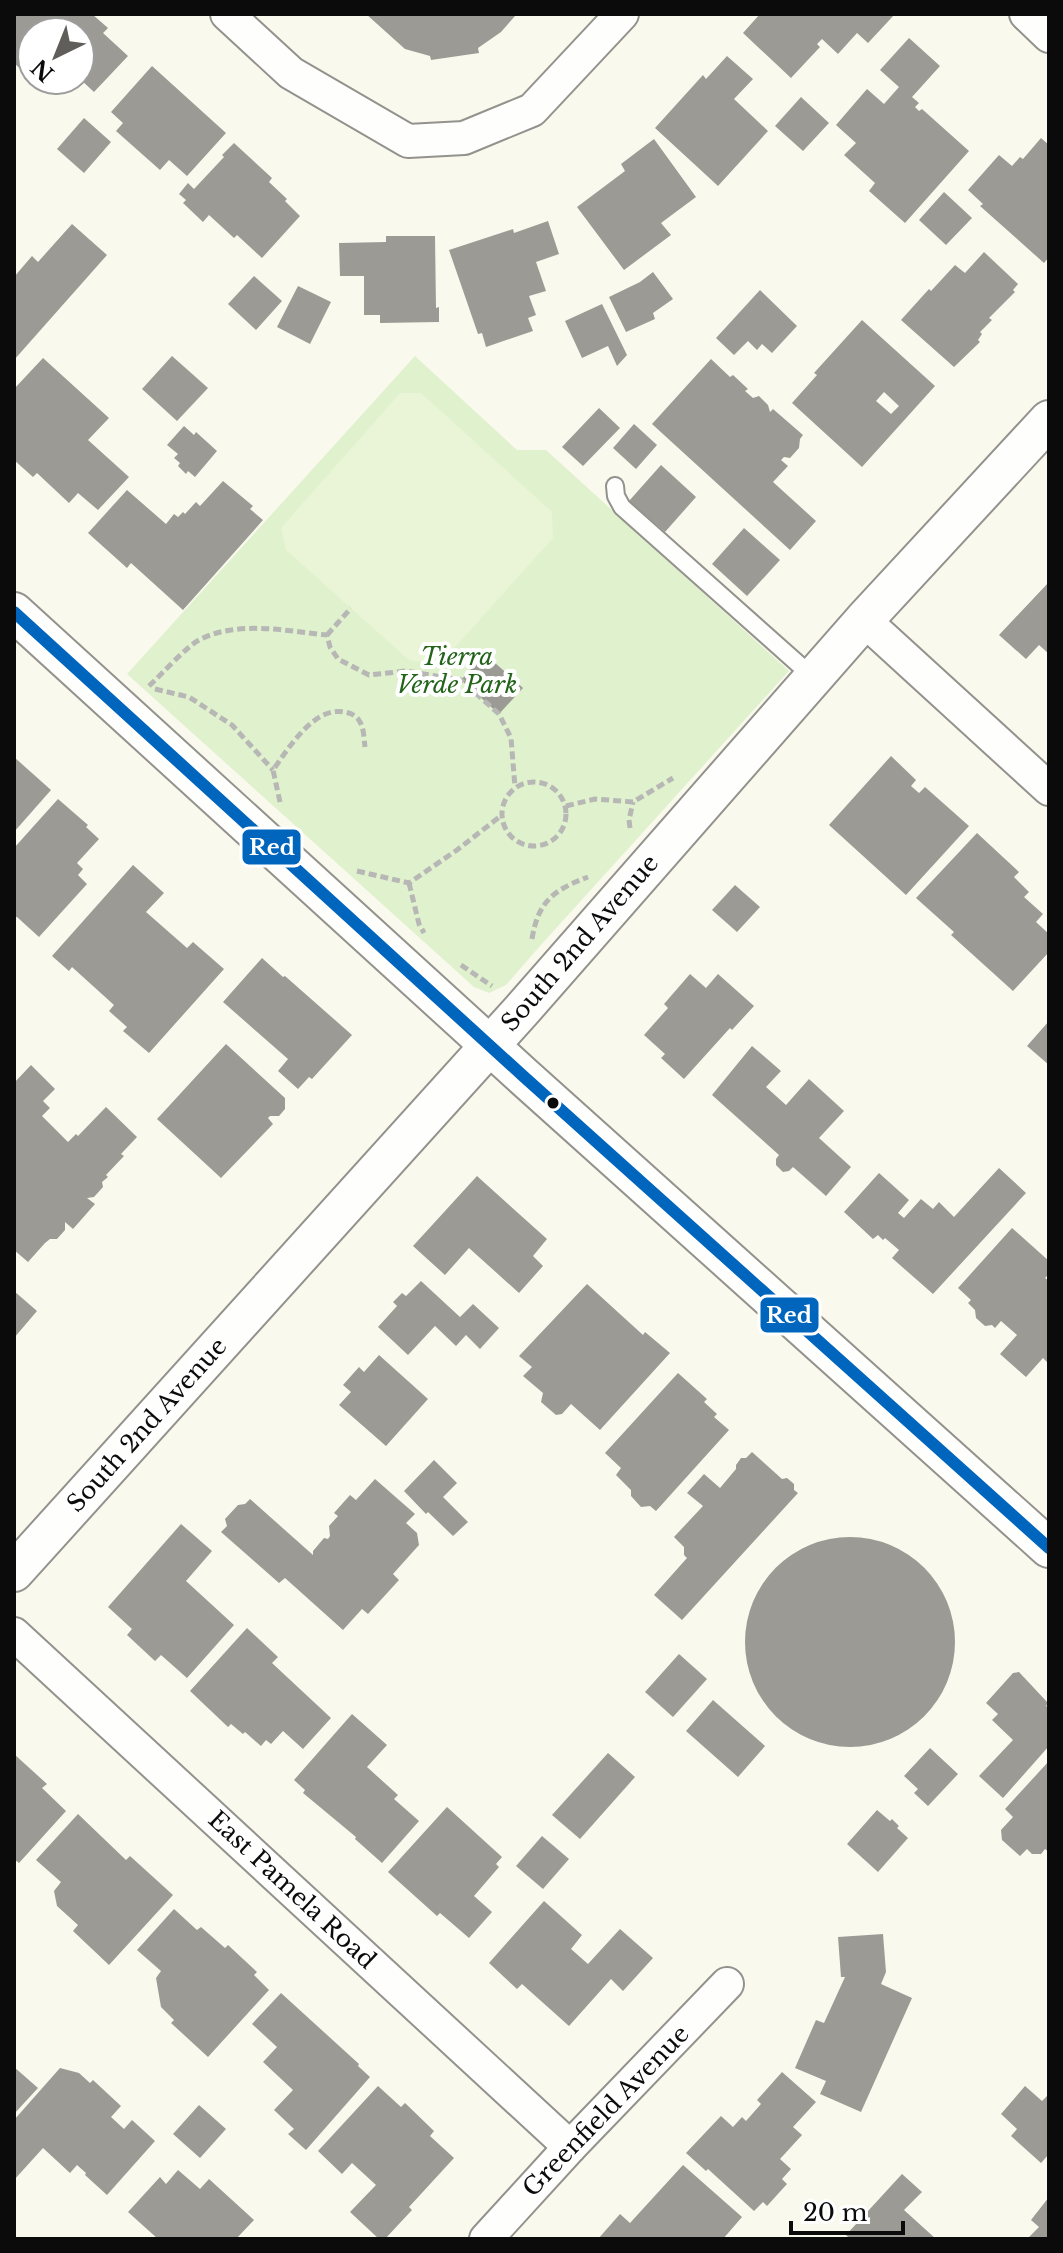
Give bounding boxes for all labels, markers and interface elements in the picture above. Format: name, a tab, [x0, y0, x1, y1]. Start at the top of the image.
north arrow	[16, 16, 96, 96]
text: N	[26, 53, 59, 87]
park label: Tierra Verde Park	[397, 642, 517, 699]
line badge: Red	[241, 828, 302, 866]
text: Red	[249, 834, 295, 861]
street label: South 2nd Avenue	[495, 848, 664, 1037]
unlabelled marker	[545, 1095, 561, 1111]
line badge: Red	[759, 1296, 820, 1334]
text: Red	[766, 1302, 812, 1329]
street label: South 2nd Avenue	[61, 1332, 233, 1518]
street label: East Pamela Road	[203, 1805, 382, 1975]
street label: Greenfield Avenue	[516, 2019, 695, 2202]
scale bar	[791, 2185, 903, 2235]
text: 20 m	[803, 2198, 868, 2227]

